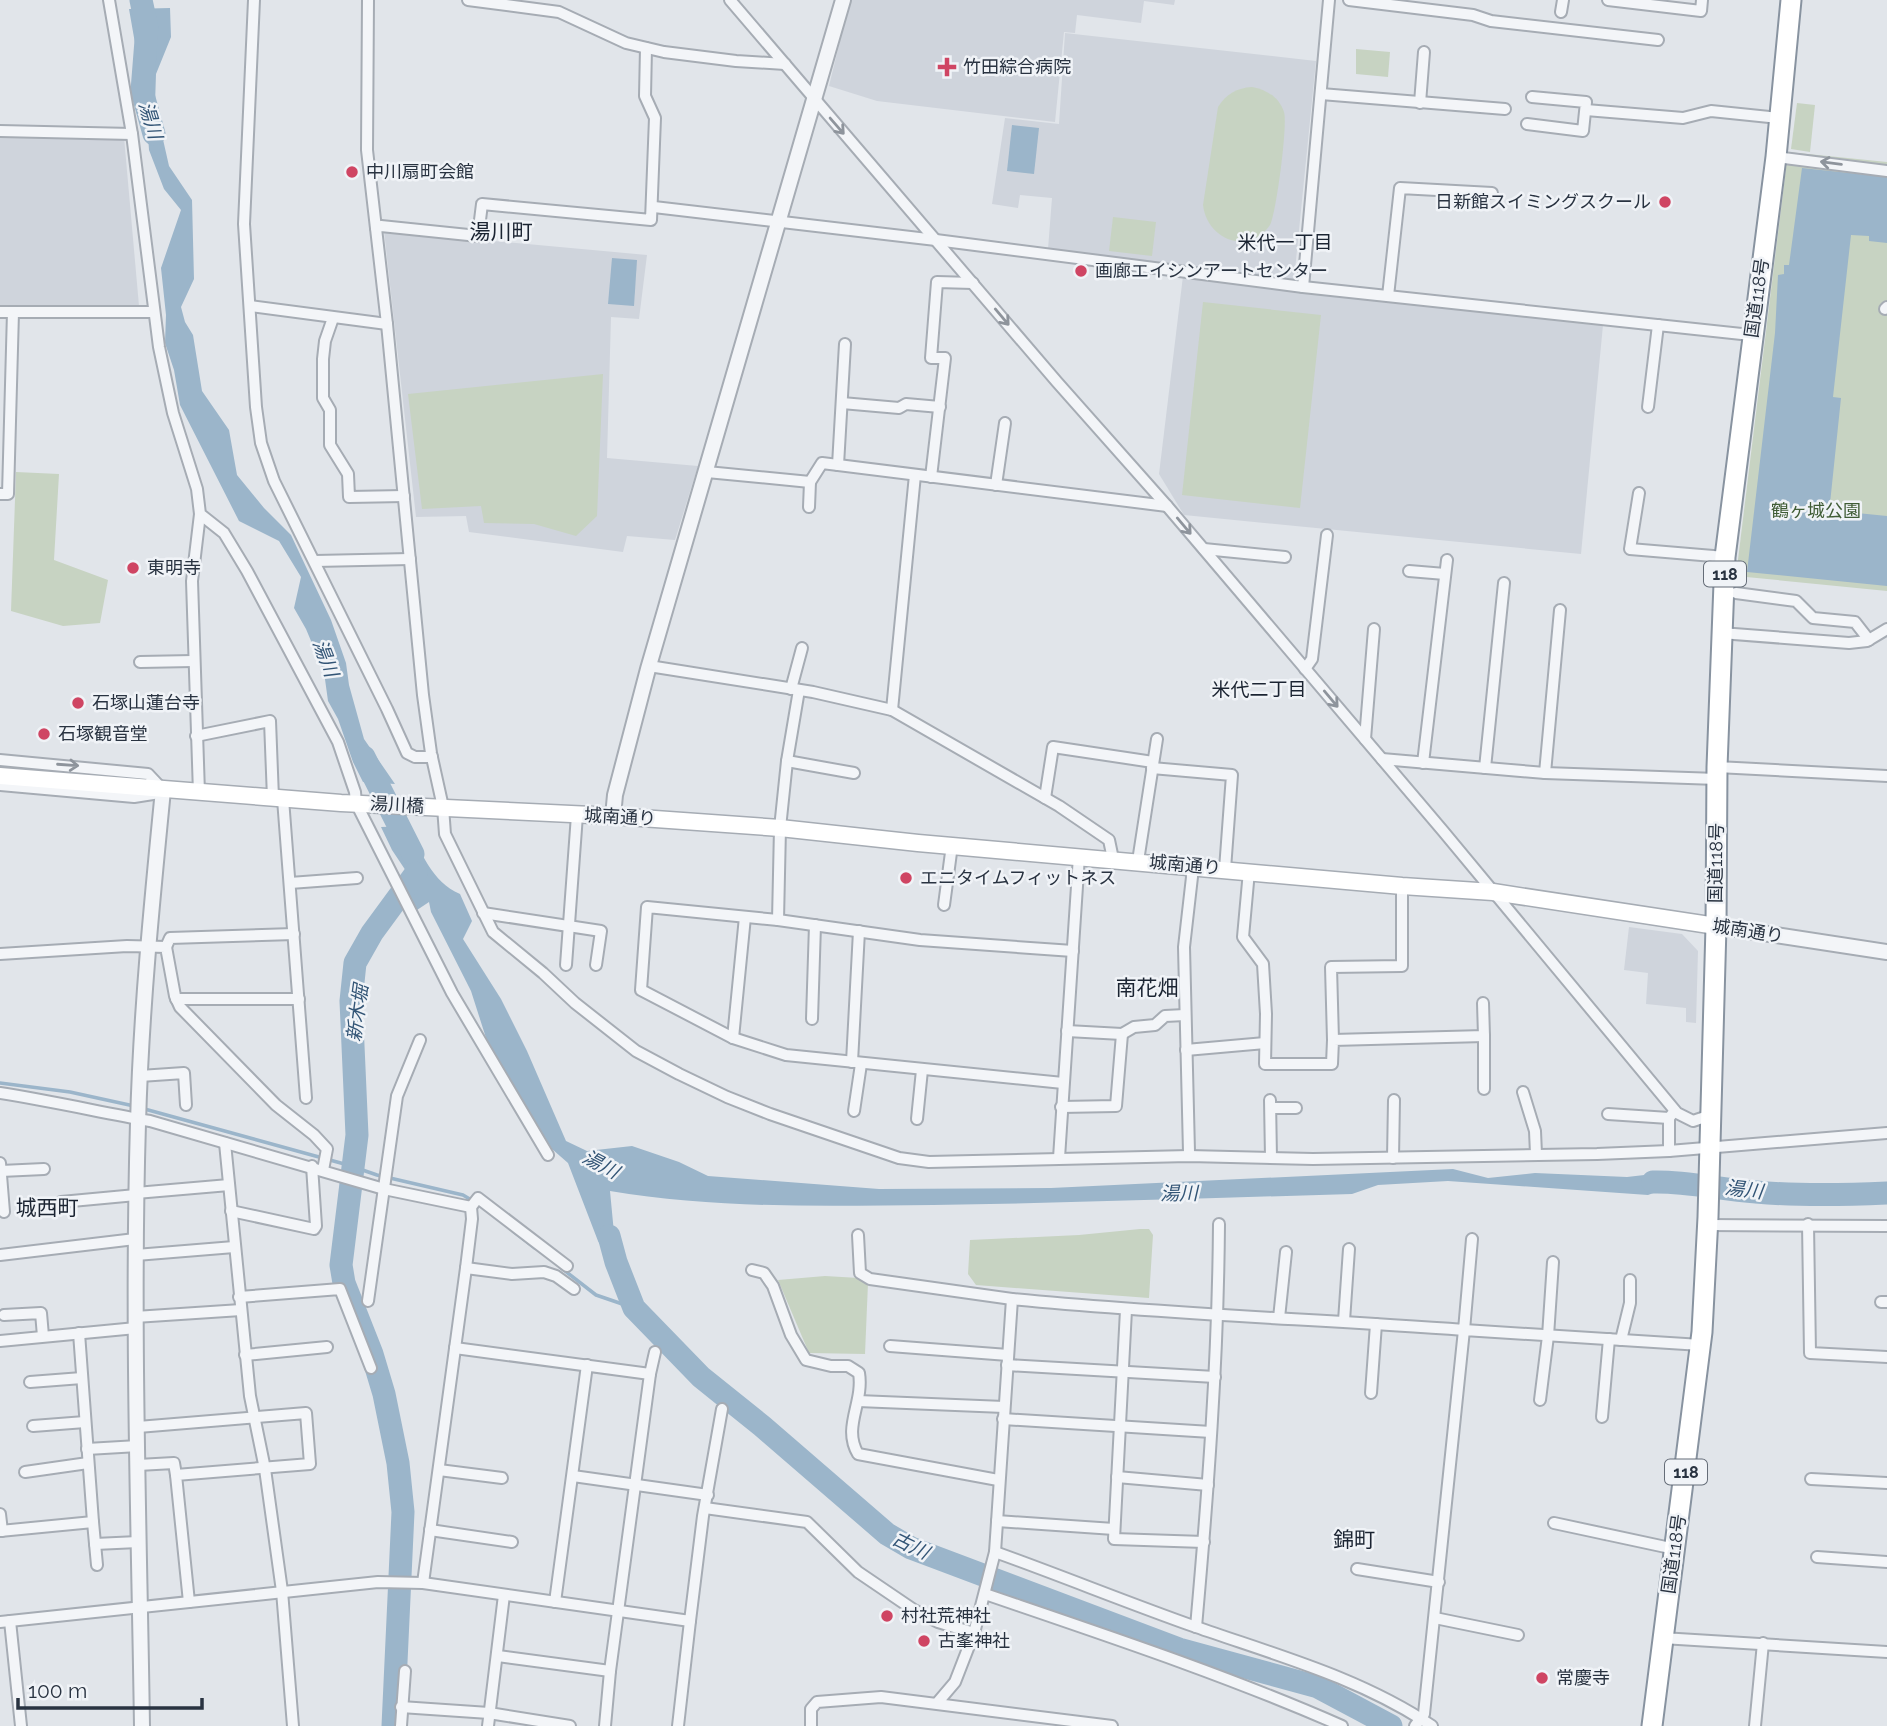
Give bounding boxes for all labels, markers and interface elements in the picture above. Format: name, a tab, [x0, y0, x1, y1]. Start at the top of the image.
place label: 竹田綜合病院	[963, 56, 1071, 77]
marker: 竹田綜合病院	[937, 57, 957, 77]
water label: 湯川	[135, 99, 168, 143]
one-way arrow	[829, 117, 845, 135]
one-way arrow	[1821, 157, 1843, 170]
place label: 中川扇町会館	[366, 161, 474, 182]
marker: 中川扇町会館	[344, 164, 360, 180]
place label: 日新館スイミングスクール	[1435, 191, 1651, 212]
marker: 日新館スイミングスクール	[1657, 194, 1673, 210]
district label: 湯川町	[470, 219, 533, 244]
district label: 米代一丁目	[1237, 231, 1333, 253]
street label: 国道118号	[1741, 257, 1772, 339]
place label: 画廊エイシンアートセンター	[1095, 260, 1328, 281]
marker: 画廊エイシンアートセンター	[1073, 263, 1089, 279]
one-way arrow	[994, 308, 1010, 326]
park label: 鶴ヶ城公園	[1771, 500, 1861, 521]
one-way arrow	[1176, 516, 1192, 534]
place label: 東明寺	[147, 557, 201, 578]
marker: 東明寺	[125, 560, 141, 576]
road number: 118	[1704, 562, 1746, 586]
water label: 湯川	[309, 636, 344, 682]
district label: 米代二丁目	[1211, 678, 1307, 700]
one-way arrow	[1323, 690, 1339, 708]
place label: 石塚山蓮台寺	[92, 692, 200, 713]
marker: 石塚山蓮台寺	[70, 695, 86, 711]
place label: 石塚観音堂	[58, 723, 148, 744]
marker: 石塚観音堂	[36, 726, 52, 742]
one-way arrow	[56, 759, 79, 772]
street label: 湯川橋	[370, 793, 425, 816]
street label: 城南通り	[584, 804, 657, 829]
street label: 国道118号	[1704, 823, 1727, 903]
street label: 城南通り	[1148, 851, 1222, 878]
place label: エニタイムフィットネス	[920, 867, 1116, 888]
marker: エニタイムフィットネス	[898, 870, 914, 886]
street label: 城南通り	[1711, 915, 1785, 947]
district label: 南花畑	[1116, 975, 1179, 1000]
water label: 新木堀	[342, 980, 372, 1043]
water label: 湯川	[579, 1145, 625, 1184]
water label: 湯川	[1724, 1176, 1766, 1202]
water label: 湯川	[1160, 1182, 1200, 1204]
district label: 城西町	[16, 1195, 79, 1220]
road number: 118	[1665, 1460, 1707, 1484]
street label: 国道118号	[1658, 1513, 1689, 1595]
water label: 古川	[889, 1527, 935, 1564]
district label: 錦町	[1333, 1527, 1375, 1552]
place label: 村社荒神社	[901, 1605, 991, 1626]
marker: 村社荒神社	[879, 1608, 895, 1624]
place label: 古峯神社	[938, 1630, 1010, 1651]
marker: 古峯神社	[916, 1633, 932, 1649]
scale bar	[18, 1666, 201, 1710]
place label: 常慶寺	[1556, 1667, 1610, 1688]
marker: 常慶寺	[1534, 1670, 1550, 1686]
text: 100 m	[28, 1678, 87, 1703]

